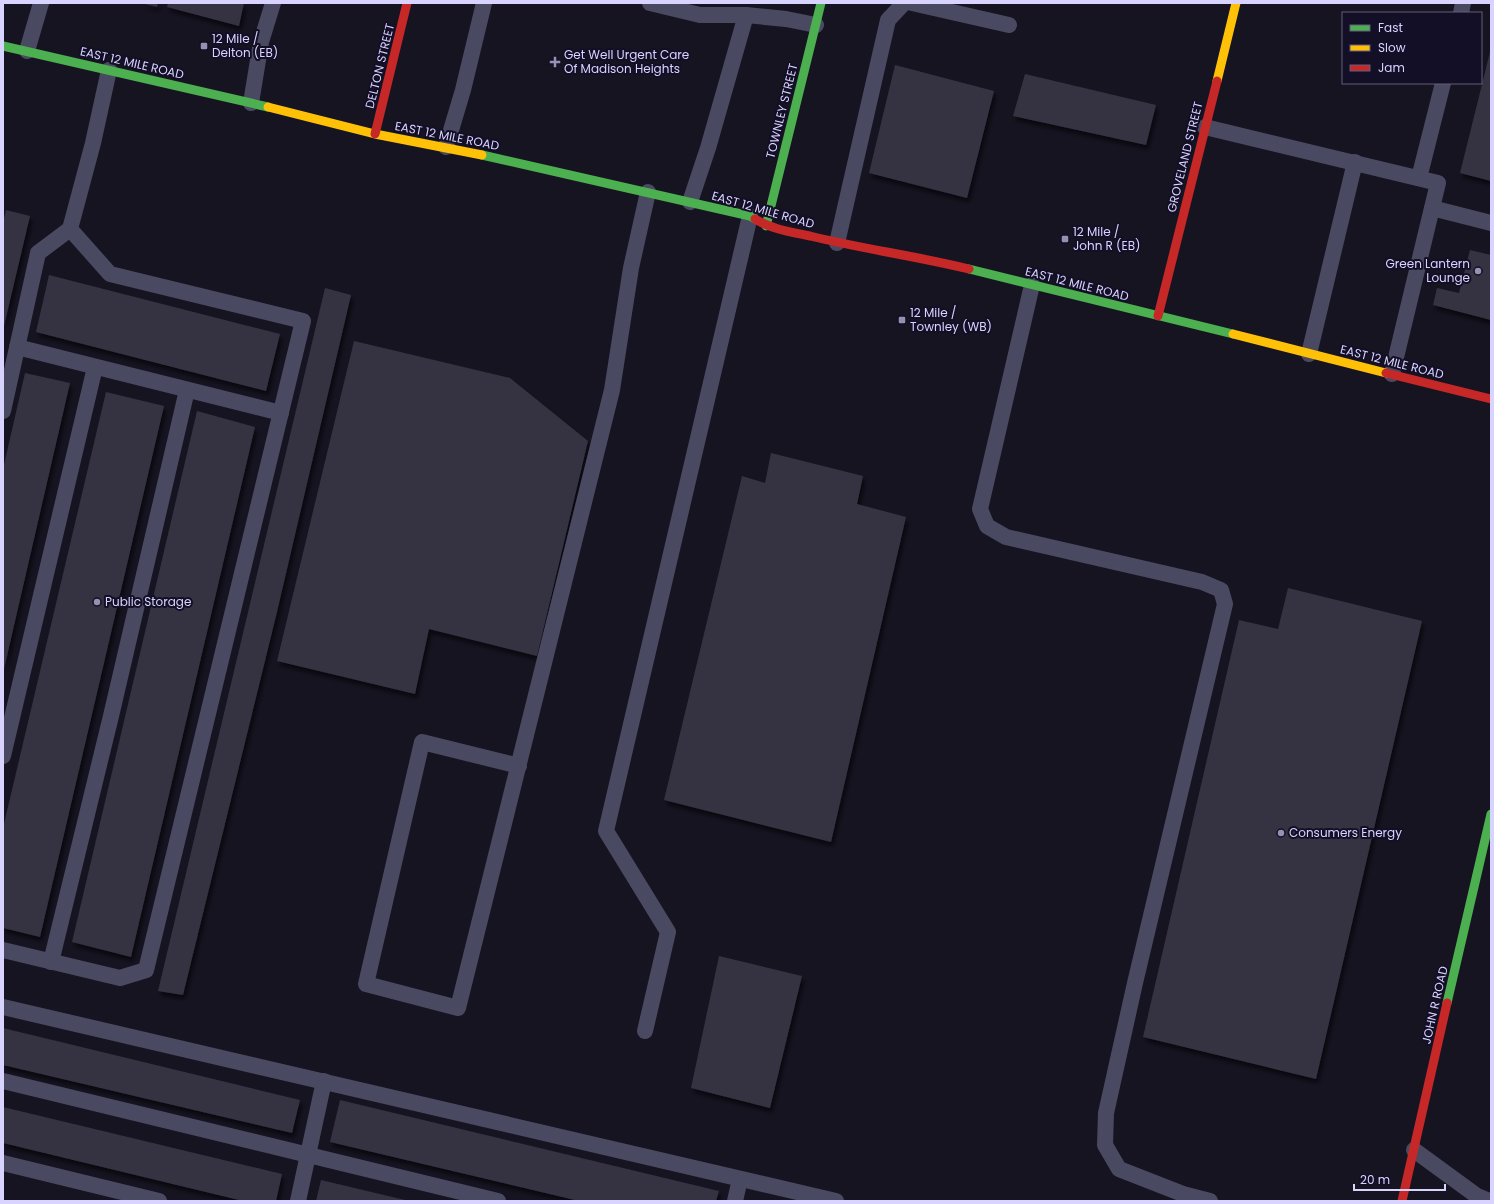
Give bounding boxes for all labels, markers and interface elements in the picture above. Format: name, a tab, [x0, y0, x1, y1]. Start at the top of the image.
legend	[1342, 12, 1482, 84]
text: Fast	[1378, 19, 1403, 36]
street label: DELTON STREET	[361, 21, 398, 110]
place label: 12 Mile / Delton (EB)	[212, 30, 278, 61]
text: Slow	[1378, 39, 1406, 56]
marker: 12 Mile / Delton (EB)	[199, 41, 209, 51]
street label: EAST 12 MILE ROAD	[79, 42, 186, 83]
place label: Get Well Urgent Care Of Madison Heights	[564, 46, 689, 77]
marker: Get Well Urgent Care Of Madison Heights	[549, 56, 561, 68]
text: Jam	[1378, 59, 1405, 76]
street label: TOWNLEY STREET	[762, 61, 802, 160]
street label: GROVELAND STREET	[1163, 99, 1207, 214]
street label: EAST 12 MILE ROAD	[393, 117, 501, 154]
street label: EAST 12 MILE ROAD	[710, 187, 816, 232]
place label: 12 Mile / John R (EB)	[1073, 223, 1141, 254]
marker: 12 Mile / John R (EB)	[1060, 234, 1070, 244]
place label: Green Lantern Lounge	[1385, 255, 1470, 286]
street label: EAST 12 MILE ROAD	[1024, 262, 1131, 305]
marker: Green Lantern Lounge	[1473, 266, 1483, 276]
place label: 12 Mile / Townley (WB)	[910, 304, 992, 335]
marker: 12 Mile / Townley (WB)	[897, 315, 907, 325]
street label: EAST 12 MILE ROAD	[1339, 340, 1446, 383]
place label: Public Storage	[105, 593, 191, 610]
marker: Public Storage	[92, 597, 102, 607]
place label: Consumers Energy	[1289, 824, 1402, 841]
marker: Consumers Energy	[1276, 828, 1286, 838]
street label: JOHN R ROAD	[1417, 964, 1452, 1046]
scale bar	[1354, 1166, 1445, 1192]
text: 20 m	[1360, 1171, 1390, 1188]

